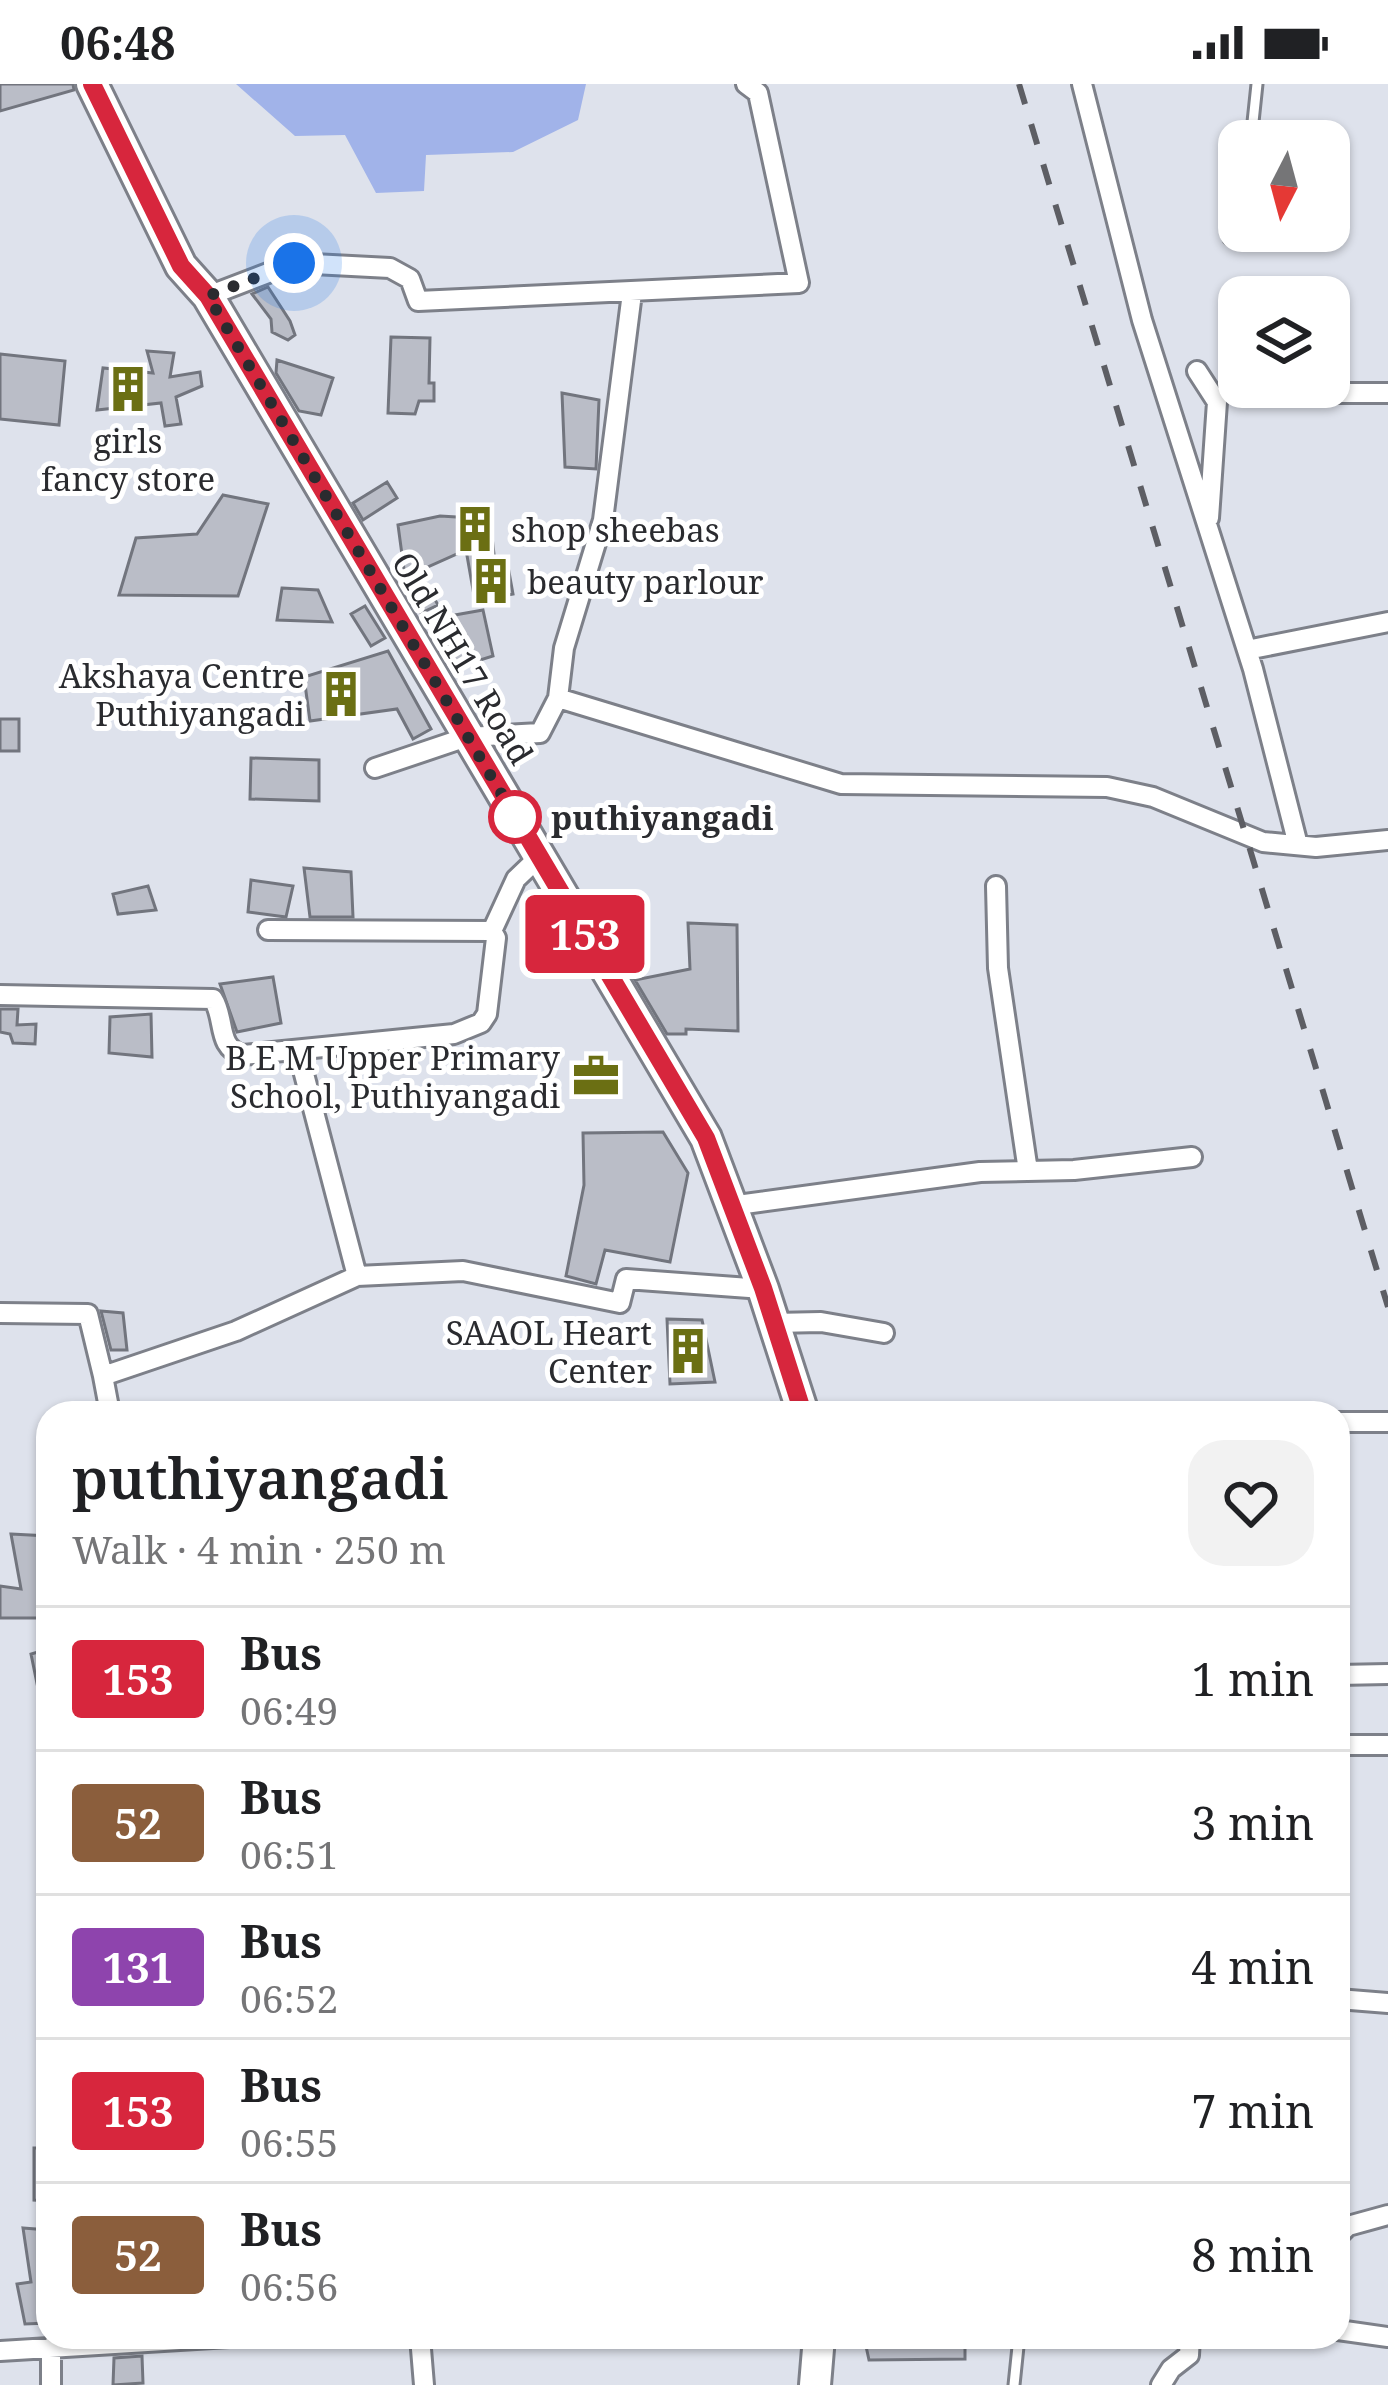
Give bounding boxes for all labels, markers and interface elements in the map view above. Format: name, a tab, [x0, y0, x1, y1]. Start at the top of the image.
text: 06:48	[60, 12, 175, 73]
north arrow	[1218, 120, 1350, 252]
map controls	[1218, 120, 1350, 408]
your location	[264, 233, 324, 293]
button: layers	[1218, 276, 1350, 408]
building icon: girls fancy store	[103, 364, 153, 414]
place label: girls fancy store	[41, 418, 215, 501]
building icon: shop sheebas	[450, 504, 500, 554]
place label: shop sheebas	[511, 507, 720, 552]
street label: Old NH17 Road	[382, 544, 544, 772]
building icon: beauty parlour	[466, 556, 516, 606]
place label: beauty parlour	[527, 559, 764, 604]
place label: Akshaya Centre Puthiyangadi	[59, 653, 305, 736]
building icon: Akshaya Centre Puthiyangadi	[316, 669, 366, 719]
marker: puthiyangadi	[490, 792, 540, 842]
place label: puthiyangadi	[551, 795, 774, 840]
line badge: 153	[516, 895, 654, 973]
text: 153	[549, 905, 621, 962]
place label: B E M Upper Primary School, Puthiyangadi	[225, 1035, 560, 1118]
office icon: B E M Upper Primary School, Puthiyangadi	[571, 1051, 621, 1101]
place label: SAAOL Heart Center	[446, 1310, 652, 1393]
building icon: SAAOL Heart Center	[663, 1326, 713, 1376]
text: puthiyangadi	[72, 1438, 448, 1516]
button: heart	[1188, 1440, 1314, 1566]
text: Walk · 4 min · 250 m	[72, 1522, 446, 1575]
text: Bus	[240, 1622, 322, 1683]
text: 1 min	[1191, 1648, 1314, 1709]
text: 153	[102, 1650, 174, 1707]
text: 06:49	[240, 1683, 338, 1736]
text: Bus	[240, 1766, 322, 1827]
text: 3 min	[1191, 1792, 1314, 1853]
text: 52	[114, 1794, 162, 1851]
text: 06:51	[240, 1827, 338, 1880]
text: Bus	[240, 1910, 322, 1971]
text: 4 min	[1191, 1936, 1314, 1997]
text: 131	[102, 1938, 174, 1995]
text: 06:52	[240, 1971, 338, 2024]
text: Bus	[240, 2054, 322, 2115]
text: 7 min	[1191, 2080, 1314, 2141]
text: 153	[102, 2082, 174, 2139]
text: 06:55	[240, 2115, 338, 2168]
text: Bus	[240, 2198, 322, 2259]
text: 8 min	[1191, 2224, 1314, 2285]
text: 52	[114, 2226, 162, 2283]
text: 06:56	[240, 2259, 338, 2312]

